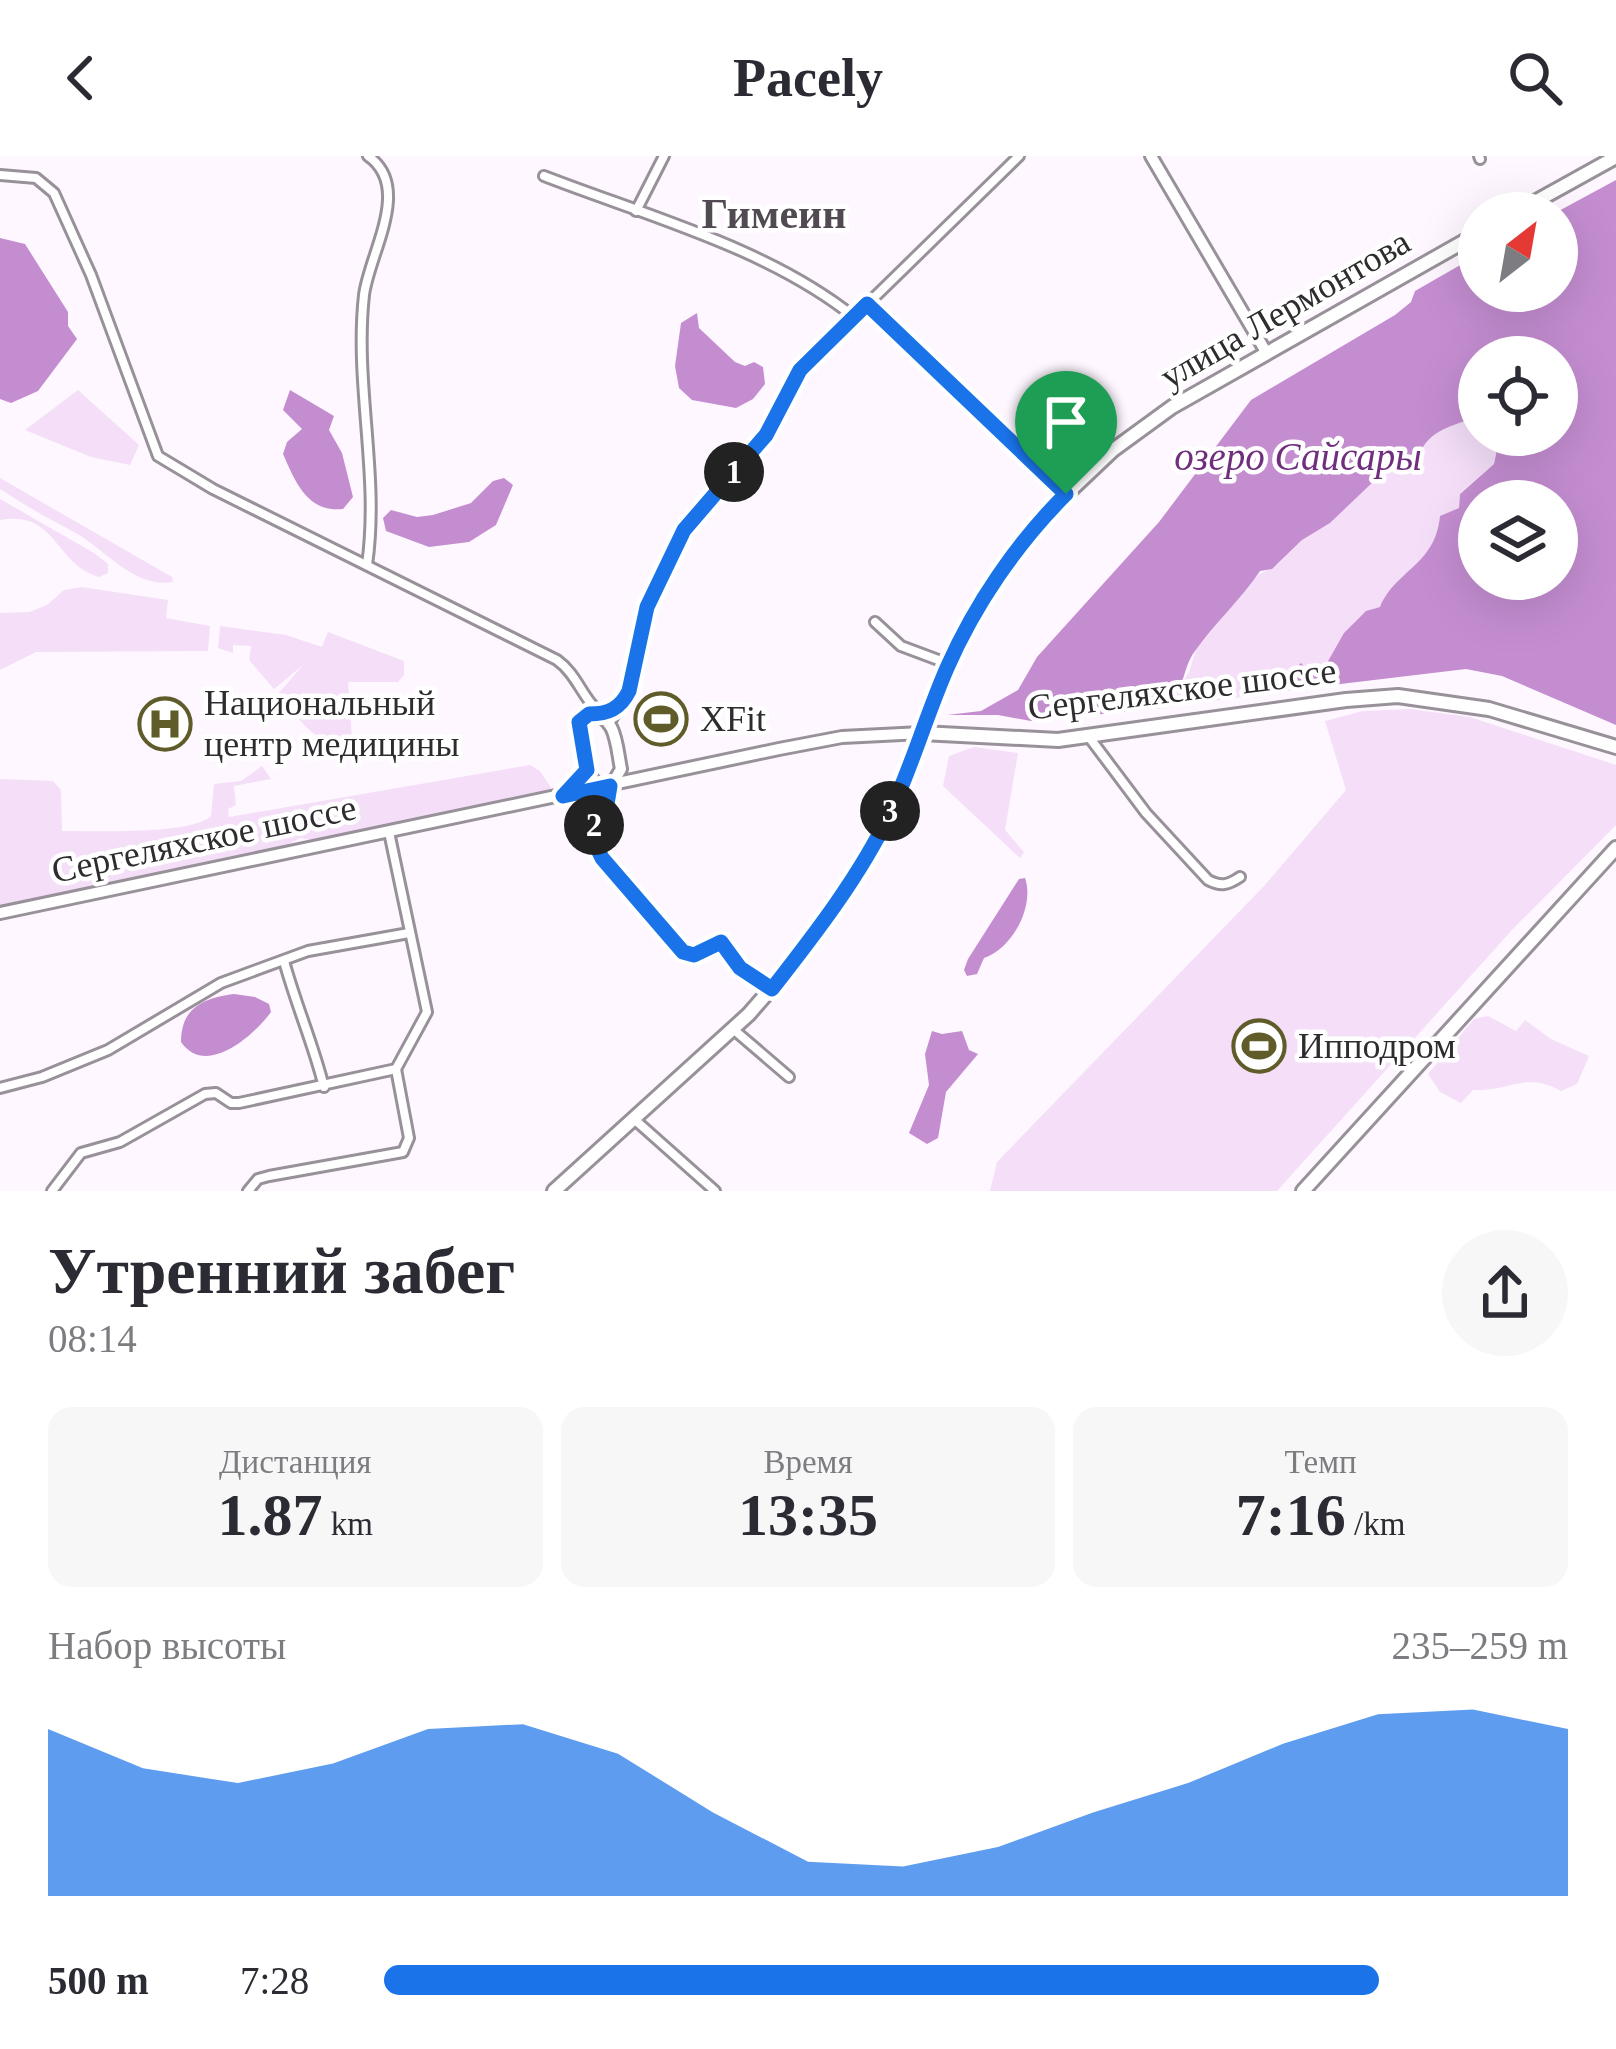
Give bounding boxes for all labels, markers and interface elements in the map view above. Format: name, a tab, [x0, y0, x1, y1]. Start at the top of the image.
icon: back	[48, 45, 114, 111]
icon: search	[1502, 45, 1568, 111]
text: Pacely	[733, 48, 883, 108]
district label: Гимеин	[702, 191, 846, 237]
north arrow	[1458, 192, 1578, 312]
map controls	[1458, 192, 1578, 600]
street label: улица Лермонтова	[1153, 221, 1417, 397]
button: locate	[1458, 336, 1578, 456]
pin	[1015, 371, 1117, 494]
icon: arrive	[1033, 389, 1099, 455]
water label: озеро Сайсары	[1174, 435, 1422, 479]
pin: 1	[704, 442, 764, 502]
text: 1	[726, 454, 742, 490]
button: layers	[1458, 480, 1578, 600]
street label: Сергеляхское шоссе	[1026, 650, 1338, 728]
place label: Национальный центр медицины	[204, 683, 460, 764]
sports icon: XFit	[633, 691, 689, 747]
hospital icon: Национальный центр медицины	[137, 696, 193, 752]
place label: XFit	[700, 699, 766, 739]
pin: 3	[860, 781, 920, 841]
street label: Сергеляхское шоссе	[48, 787, 360, 891]
text: 3	[882, 793, 898, 829]
pin: 2	[564, 795, 624, 855]
text: 2	[586, 807, 602, 843]
sports icon: Ипподром	[1231, 1018, 1287, 1074]
place label: Ипподром	[1298, 1026, 1456, 1066]
button: share	[1442, 1230, 1568, 1356]
text: Утренний забег	[48, 1234, 515, 1307]
text: 08:14	[48, 1317, 137, 1360]
text: Дистанция	[219, 1444, 372, 1480]
text: Время	[763, 1444, 853, 1480]
text: Темп	[1285, 1444, 1357, 1480]
text: 1.87	[218, 1482, 323, 1548]
text: 13:35	[738, 1482, 878, 1548]
text: 7:16	[1236, 1482, 1346, 1548]
text: km	[323, 1506, 373, 1542]
text: /km	[1346, 1506, 1405, 1542]
text: Набор высоты	[48, 1624, 286, 1667]
text: 235–259 m	[1391, 1624, 1568, 1667]
text: 500 m	[48, 1959, 149, 2002]
text: 7:28	[240, 1959, 309, 2002]

